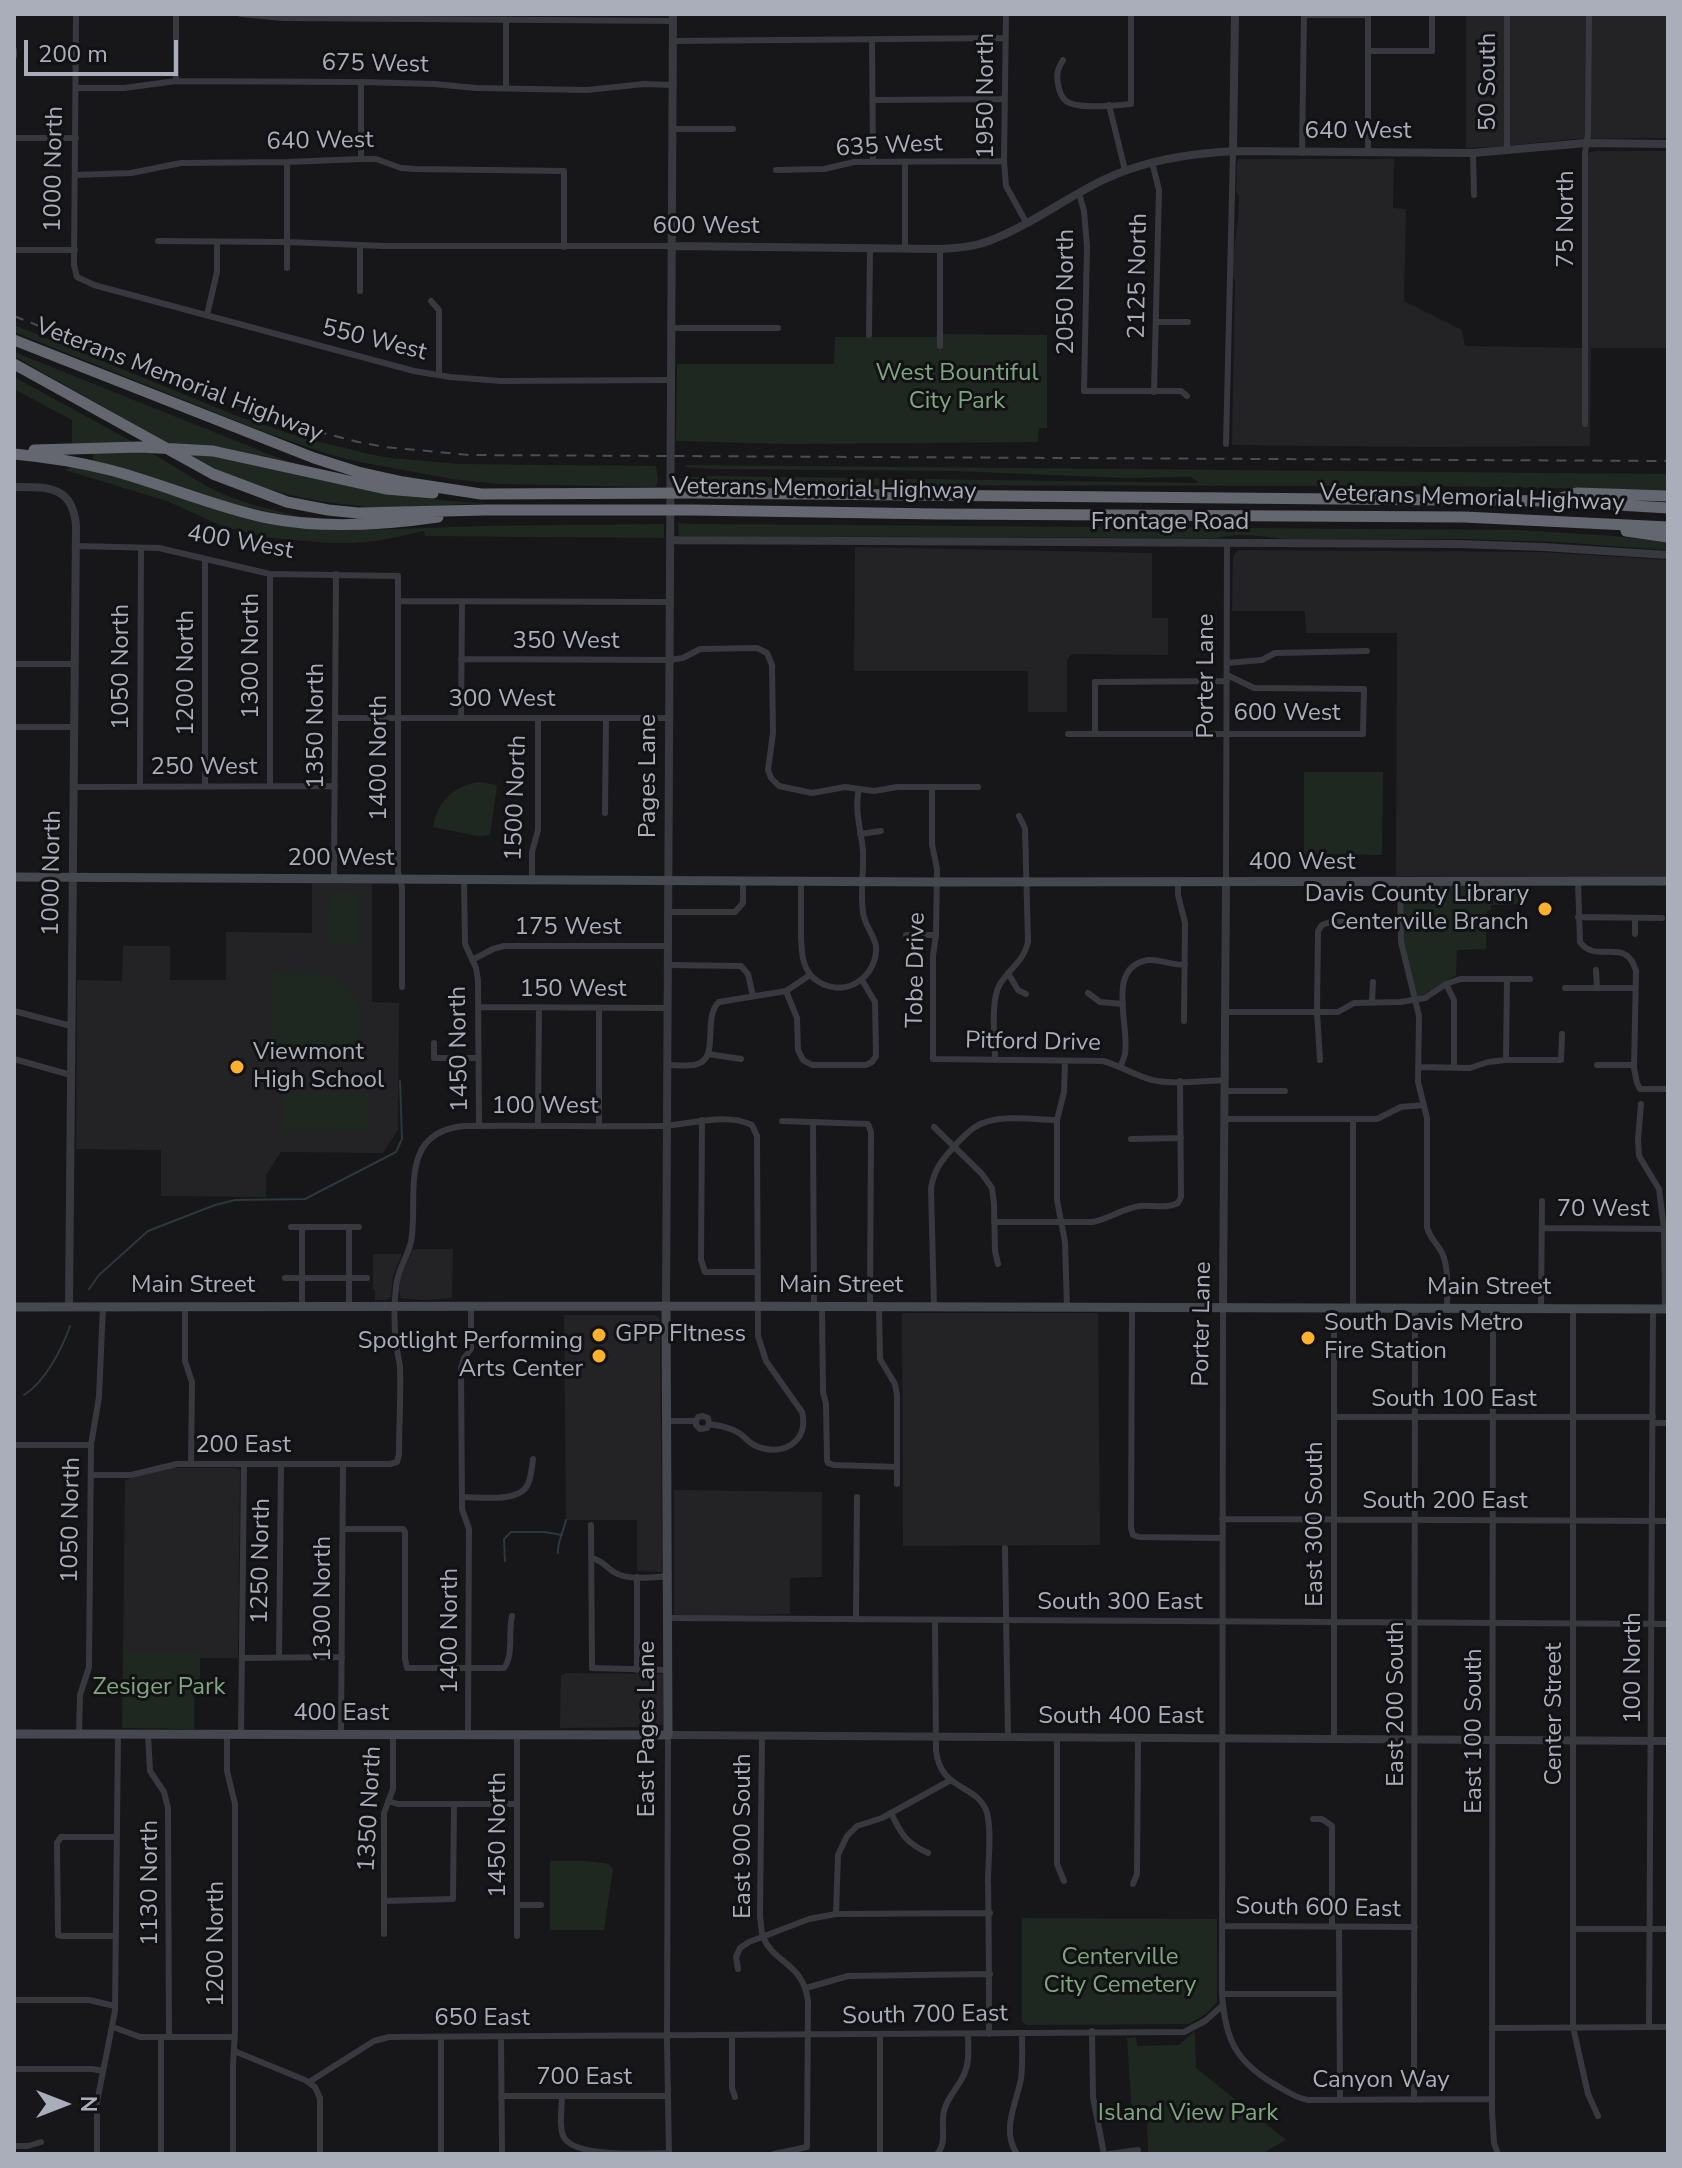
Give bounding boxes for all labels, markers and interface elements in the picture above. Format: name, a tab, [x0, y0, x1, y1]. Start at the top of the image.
scale bar	[28, 24, 182, 74]
street label: 1950 North	[973, 33, 1001, 159]
street label: 50 South	[1475, 33, 1503, 131]
text: 200 m	[38, 38, 108, 70]
street label: 675 West	[321, 50, 429, 80]
street label: 1000 North	[40, 106, 70, 232]
street label: 640 West	[1305, 118, 1411, 146]
street label: 640 West	[266, 127, 374, 157]
street label: 635 West	[835, 130, 943, 164]
street label: 75 North	[1553, 170, 1581, 268]
street label: 600 West	[653, 213, 759, 241]
street label: 2125 North	[1124, 213, 1154, 339]
street label: 2050 North	[1053, 229, 1081, 355]
street label: Veterans Memorial Highway	[31, 313, 327, 449]
street label: 550 West	[319, 314, 429, 368]
park label: West Bountiful City Park	[876, 360, 1038, 416]
street label: Veterans Memorial Highway	[671, 473, 977, 507]
street label: Veterans Memorial Highway	[1319, 479, 1625, 519]
street label: Frontage Road	[1091, 509, 1249, 537]
street label: 400 West	[185, 520, 295, 566]
street label: 1300 North	[238, 593, 266, 719]
street label: 1050 North	[108, 604, 136, 730]
street label: 1200 North	[173, 610, 201, 736]
street label: Porter Lane	[1193, 613, 1221, 739]
street label: 350 West	[513, 628, 619, 656]
street label: 1350 North	[303, 663, 331, 789]
street label: 300 West	[449, 686, 555, 714]
street label: 1400 North	[366, 695, 394, 821]
street label: 600 West	[1234, 700, 1340, 728]
street label: Pages Lane	[635, 714, 663, 838]
street label: 1500 North	[500, 734, 534, 862]
street label: 250 West	[151, 754, 257, 782]
street label: 1000 North	[38, 810, 68, 936]
street label: 200 West	[288, 845, 394, 873]
street label: 400 West	[1249, 849, 1355, 877]
place label: Davis County Library Centerville Branch	[1305, 881, 1529, 937]
marker: Davis County Library Centerville Branch	[1536, 900, 1554, 918]
street label: Tobe Drive	[902, 912, 932, 1028]
street label: 175 West	[515, 914, 621, 942]
street label: 150 West	[520, 976, 626, 1004]
street label: 1450 North	[445, 986, 475, 1112]
street label: Pitford Drive	[965, 1027, 1101, 1059]
place label: Viewmont High School	[253, 1039, 384, 1095]
marker: Viewmont High School	[228, 1058, 246, 1076]
street label: 100 West	[492, 1093, 598, 1121]
street label: 70 West	[1557, 1196, 1649, 1224]
street label: Porter Lane	[1188, 1261, 1218, 1387]
street label: Main Street	[131, 1272, 255, 1300]
street label: Main Street	[779, 1272, 903, 1300]
street label: Main Street	[1427, 1274, 1551, 1302]
place label: South Davis Metro Fire Station	[1324, 1310, 1523, 1366]
place label: GPP FItness	[615, 1321, 746, 1349]
marker: GPP FItness	[590, 1326, 608, 1344]
place label: Spotlight Performing Arts Center	[358, 1328, 583, 1384]
marker: South Davis Metro Fire Station	[1299, 1329, 1317, 1347]
marker: Spotlight Performing Arts Center	[590, 1347, 608, 1365]
street label: South 100 East	[1371, 1386, 1537, 1414]
street label: 200 East	[195, 1432, 291, 1460]
street label: East 300 South	[1302, 1441, 1330, 1607]
street label: 1050 North	[57, 1457, 87, 1583]
street label: South 200 East	[1362, 1488, 1528, 1516]
street label: 1250 North	[247, 1498, 277, 1624]
street label: 1300 North	[310, 1536, 338, 1662]
street label: 1400 North	[437, 1568, 465, 1694]
street label: South 300 East	[1037, 1589, 1203, 1617]
street label: 100 North	[1620, 1612, 1648, 1724]
street label: East 200 South	[1383, 1621, 1411, 1787]
street label: East Pages Lane	[634, 1641, 662, 1817]
street label: Center Street	[1541, 1642, 1569, 1786]
street label: East 100 South	[1461, 1648, 1489, 1814]
park label: Zesiger Park	[92, 1674, 226, 1702]
street label: 400 East	[293, 1700, 389, 1728]
street label: South 400 East	[1038, 1703, 1204, 1731]
street label: 1350 North	[353, 1745, 389, 1873]
street label: East 900 South	[730, 1753, 758, 1919]
street label: 1450 North	[485, 1772, 513, 1898]
street label: 1130 North	[137, 1820, 165, 1946]
street label: 1200 North	[203, 1881, 231, 2007]
street label: South 600 East	[1235, 1893, 1401, 1925]
park label: Centerville City Cemetery	[1044, 1944, 1196, 2000]
street label: South 700 East	[842, 2000, 1008, 2032]
street label: 650 East	[434, 2005, 530, 2033]
north arrow	[24, 2064, 104, 2144]
street label: 700 East	[536, 2064, 632, 2092]
street label: Canyon Way	[1312, 2067, 1450, 2095]
text: N	[73, 2096, 103, 2112]
park label: Island View Park	[1098, 2100, 1278, 2128]

